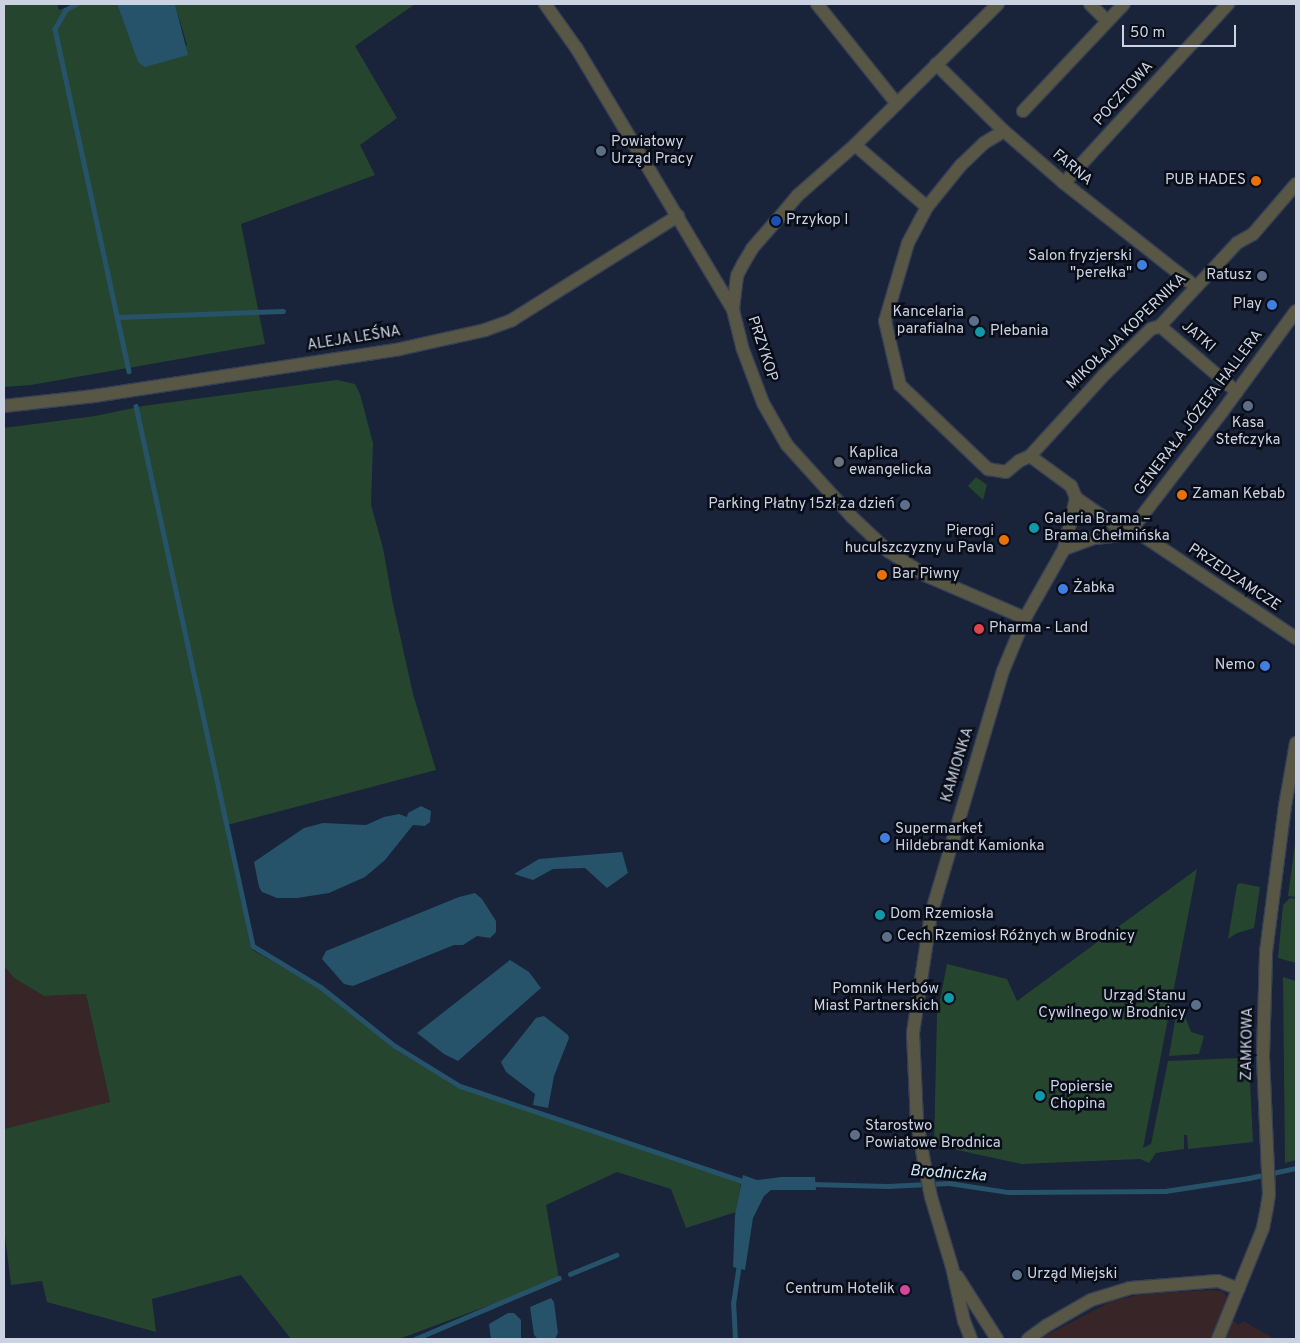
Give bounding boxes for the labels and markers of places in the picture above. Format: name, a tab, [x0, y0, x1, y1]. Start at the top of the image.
place label: Powiatowy Urząd Pracy	[611, 133, 693, 168]
marker: Powiatowy Urząd Pracy	[595, 145, 607, 157]
place label: PUB HADES	[1165, 172, 1246, 190]
marker: PUB HADES	[1250, 175, 1262, 187]
place label: Przykop I	[786, 212, 849, 230]
marker: Przykop I	[770, 215, 782, 227]
place label: Salon fryzjerski "perełka"	[1028, 247, 1132, 282]
marker: Salon fryzjerski "perełka"	[1136, 259, 1148, 271]
place label: Ratusz	[1206, 267, 1252, 285]
marker: Ratusz	[1256, 270, 1268, 282]
place label: Play	[1233, 296, 1262, 314]
marker: Play	[1266, 299, 1278, 311]
place label: Kancelaria parafialna	[892, 303, 964, 338]
marker: Kancelaria parafialna	[968, 315, 980, 327]
place label: Plebania	[990, 323, 1048, 341]
marker: Plebania	[974, 326, 986, 338]
marker: Kasa Stefczyka	[1242, 400, 1254, 412]
place label: Kasa Stefczyka	[1216, 414, 1280, 449]
place label: Kaplica ewangelicka	[849, 444, 931, 479]
marker: Kaplica ewangelicka	[833, 456, 845, 468]
place label: Zaman Kebab	[1192, 486, 1285, 504]
marker: Zaman Kebab	[1176, 489, 1188, 501]
place label: Parking Płatny 15zł za dzień	[708, 496, 895, 514]
marker: Parking Płatny 15zł za dzień	[899, 499, 911, 511]
place label: Galeria Brama – Brama Chełmińska	[1044, 510, 1170, 545]
place label: Pierogi huculszczyzny u Pavla	[845, 522, 994, 557]
marker: Galeria Brama – Brama Chełmińska	[1028, 522, 1040, 534]
marker: Pierogi huculszczyzny u Pavla	[998, 534, 1010, 546]
place label: Bar Piwny	[892, 566, 960, 584]
marker: Bar Piwny	[876, 569, 888, 581]
place label: Żabka	[1073, 580, 1115, 598]
marker: Żabka	[1057, 583, 1069, 595]
place label: Pharma - Land	[989, 620, 1088, 638]
marker: Pharma - Land	[973, 623, 985, 635]
place label: Nemo	[1215, 657, 1255, 675]
marker: Nemo	[1259, 660, 1271, 672]
place label: Supermarket Hildebrandt Kamionka	[895, 820, 1045, 855]
marker: Supermarket Hildebrandt Kamionka	[879, 832, 891, 844]
place label: Dom Rzemiosła	[890, 906, 994, 924]
marker: Dom Rzemiosła	[874, 909, 886, 921]
place label: Cech Rzemiosł Różnych w Brodnicy	[897, 928, 1135, 946]
marker: Cech Rzemiosł Różnych w Brodnicy	[881, 931, 893, 943]
place label: Pomnik Herbów Miast Partnerskich	[813, 980, 939, 1015]
place label: Urząd Stanu Cywilnego w Brodnicy	[1038, 987, 1186, 1022]
marker: Pomnik Herbów Miast Partnerskich	[943, 992, 955, 1004]
marker: Urząd Stanu Cywilnego w Brodnicy	[1190, 999, 1202, 1011]
place label: Popiersie Chopina	[1050, 1078, 1113, 1113]
marker: Popiersie Chopina	[1034, 1090, 1046, 1102]
place label: Starostwo Powiatowe Brodnica	[865, 1117, 1001, 1152]
marker: Starostwo Powiatowe Brodnica	[849, 1129, 861, 1141]
place label: Urząd Miejski	[1027, 1266, 1117, 1284]
marker: Urząd Miejski	[1011, 1269, 1023, 1281]
place label: Centrum Hotelik	[785, 1281, 895, 1299]
marker: Centrum Hotelik	[899, 1284, 911, 1296]

